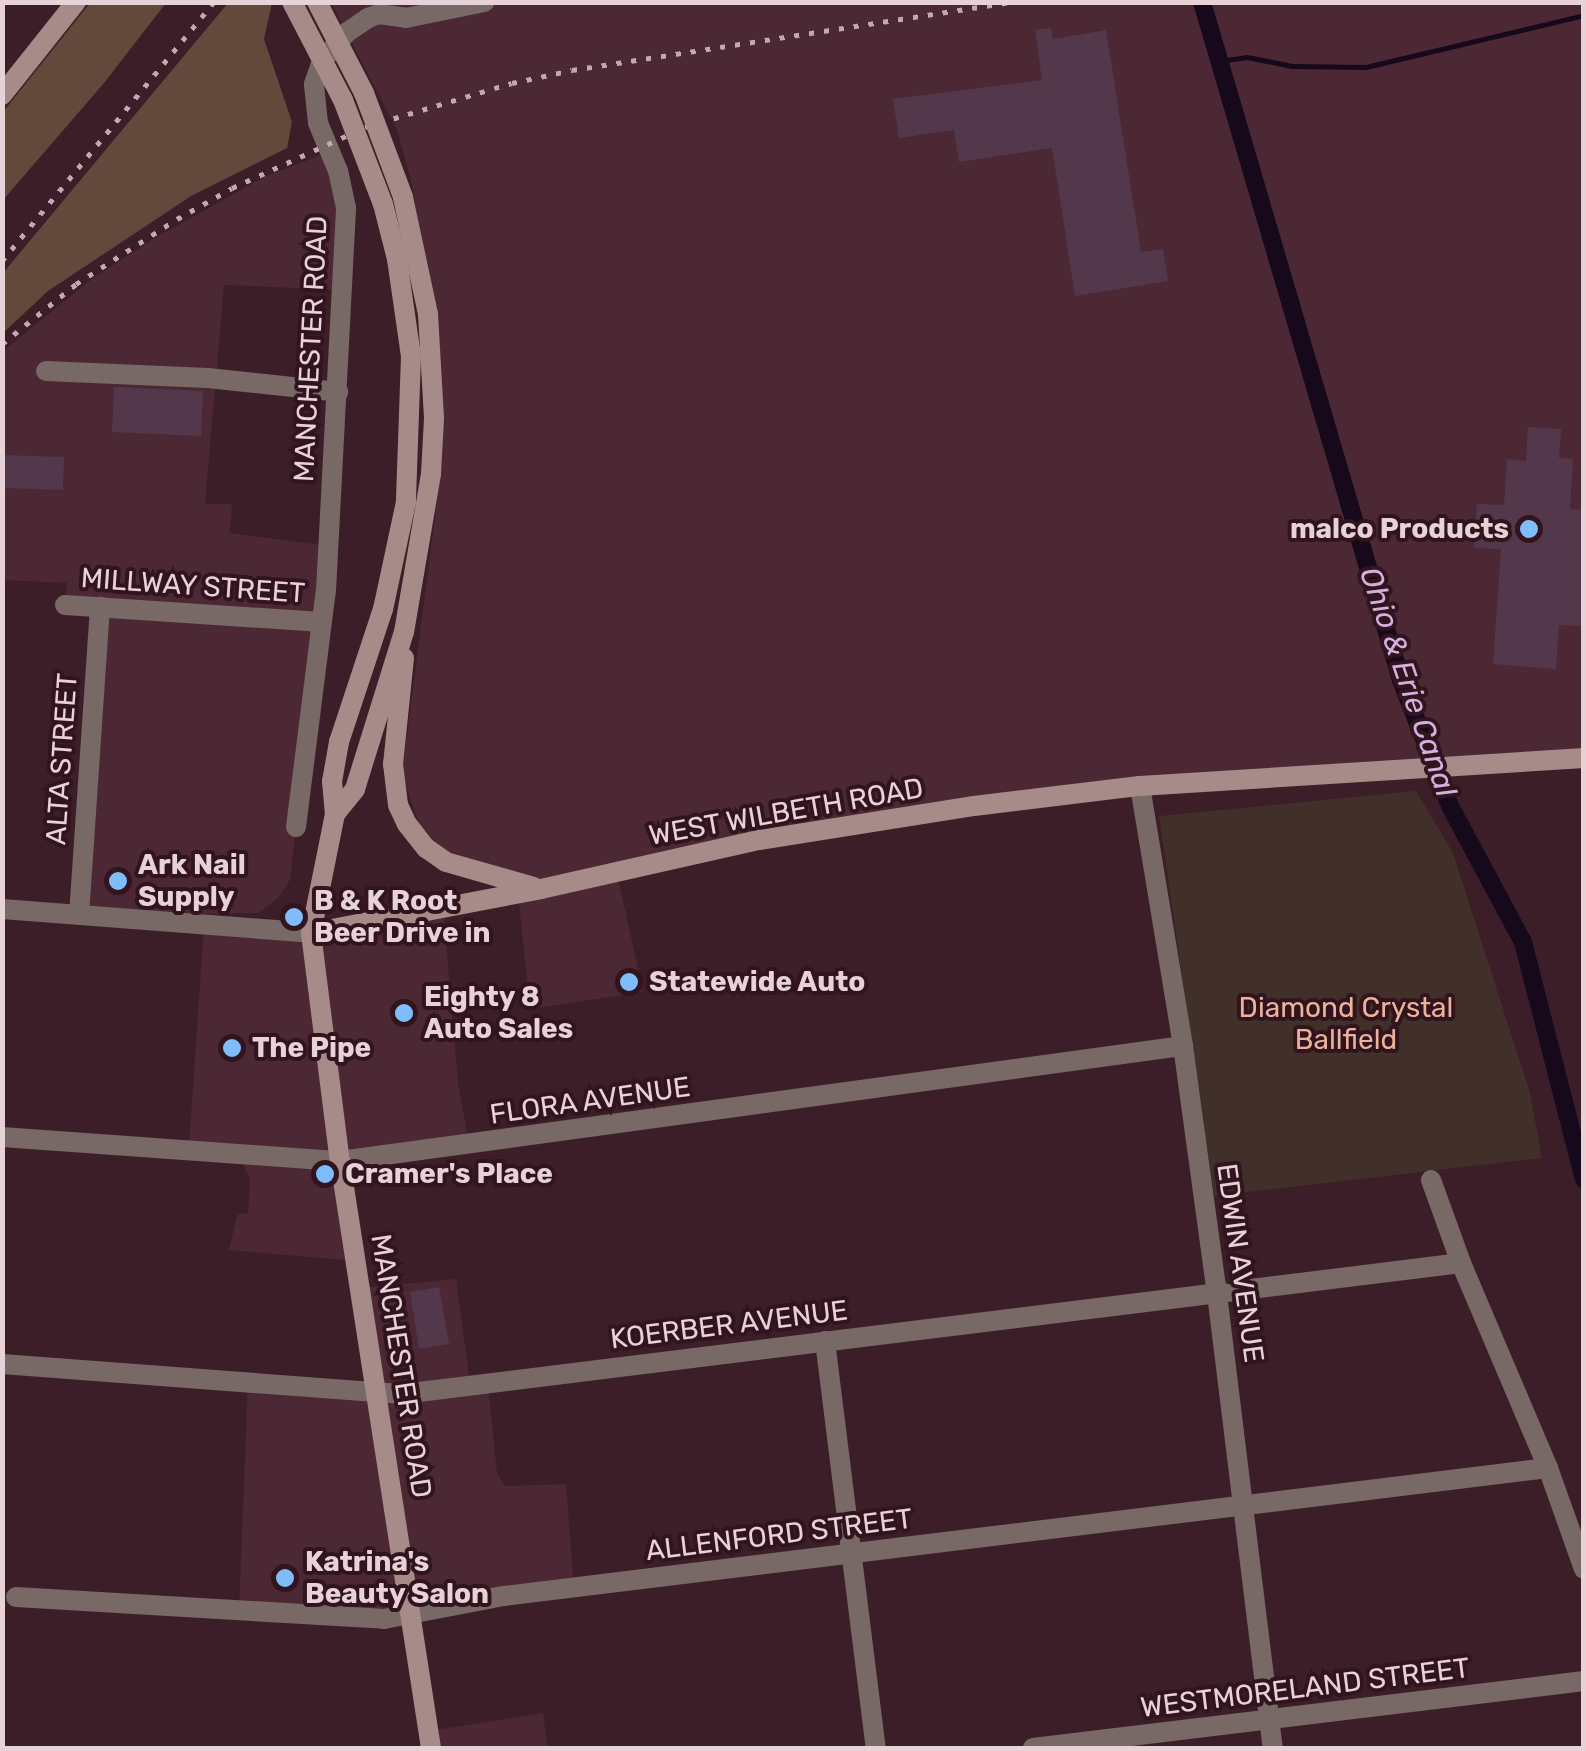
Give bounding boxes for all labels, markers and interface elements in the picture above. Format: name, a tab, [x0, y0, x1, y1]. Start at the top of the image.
street label: MANCHESTER ROAD	[287, 215, 335, 483]
place label: malco Products	[1290, 512, 1509, 546]
marker: malco Products	[1518, 518, 1540, 540]
street label: MILLWAY STREET	[79, 561, 307, 611]
water label: Ohio & Erie Canal	[1352, 562, 1464, 802]
street label: ALTA STREET	[39, 672, 85, 846]
street label: WEST WILBETH ROAD	[646, 771, 926, 853]
place label: Ark Nail Supply	[138, 848, 246, 914]
marker: Ark Nail Supply	[107, 870, 129, 892]
place label: B & K Root Beer Drive in	[314, 884, 491, 950]
marker: B & K Root Beer Drive in	[283, 906, 305, 928]
place label: Statewide Auto	[649, 965, 866, 999]
marker: Statewide Auto	[618, 971, 640, 993]
place label: Eighty 8 Auto Sales	[424, 980, 573, 1046]
park label: Diamond Crystal Ballfield	[1239, 991, 1453, 1057]
marker: Eighty 8 Auto Sales	[393, 1002, 415, 1024]
place label: The Pipe	[252, 1031, 371, 1065]
marker: The Pipe	[221, 1037, 243, 1059]
street label: FLORA AVENUE	[487, 1070, 693, 1132]
place label: Cramer's Place	[345, 1157, 553, 1191]
street label: EDWIN AVENUE	[1209, 1161, 1271, 1365]
marker: Cramer's Place	[314, 1163, 336, 1185]
street label: MANCHESTER ROAD	[364, 1232, 438, 1500]
street label: KOERBER AVENUE	[608, 1294, 850, 1356]
street label: ALLENFORD STREET	[644, 1502, 914, 1568]
place label: Katrina's Beauty Salon	[305, 1545, 490, 1611]
marker: Katrina's Beauty Salon	[274, 1567, 296, 1589]
street label: WESTMORELAND STREET	[1139, 1651, 1471, 1725]

